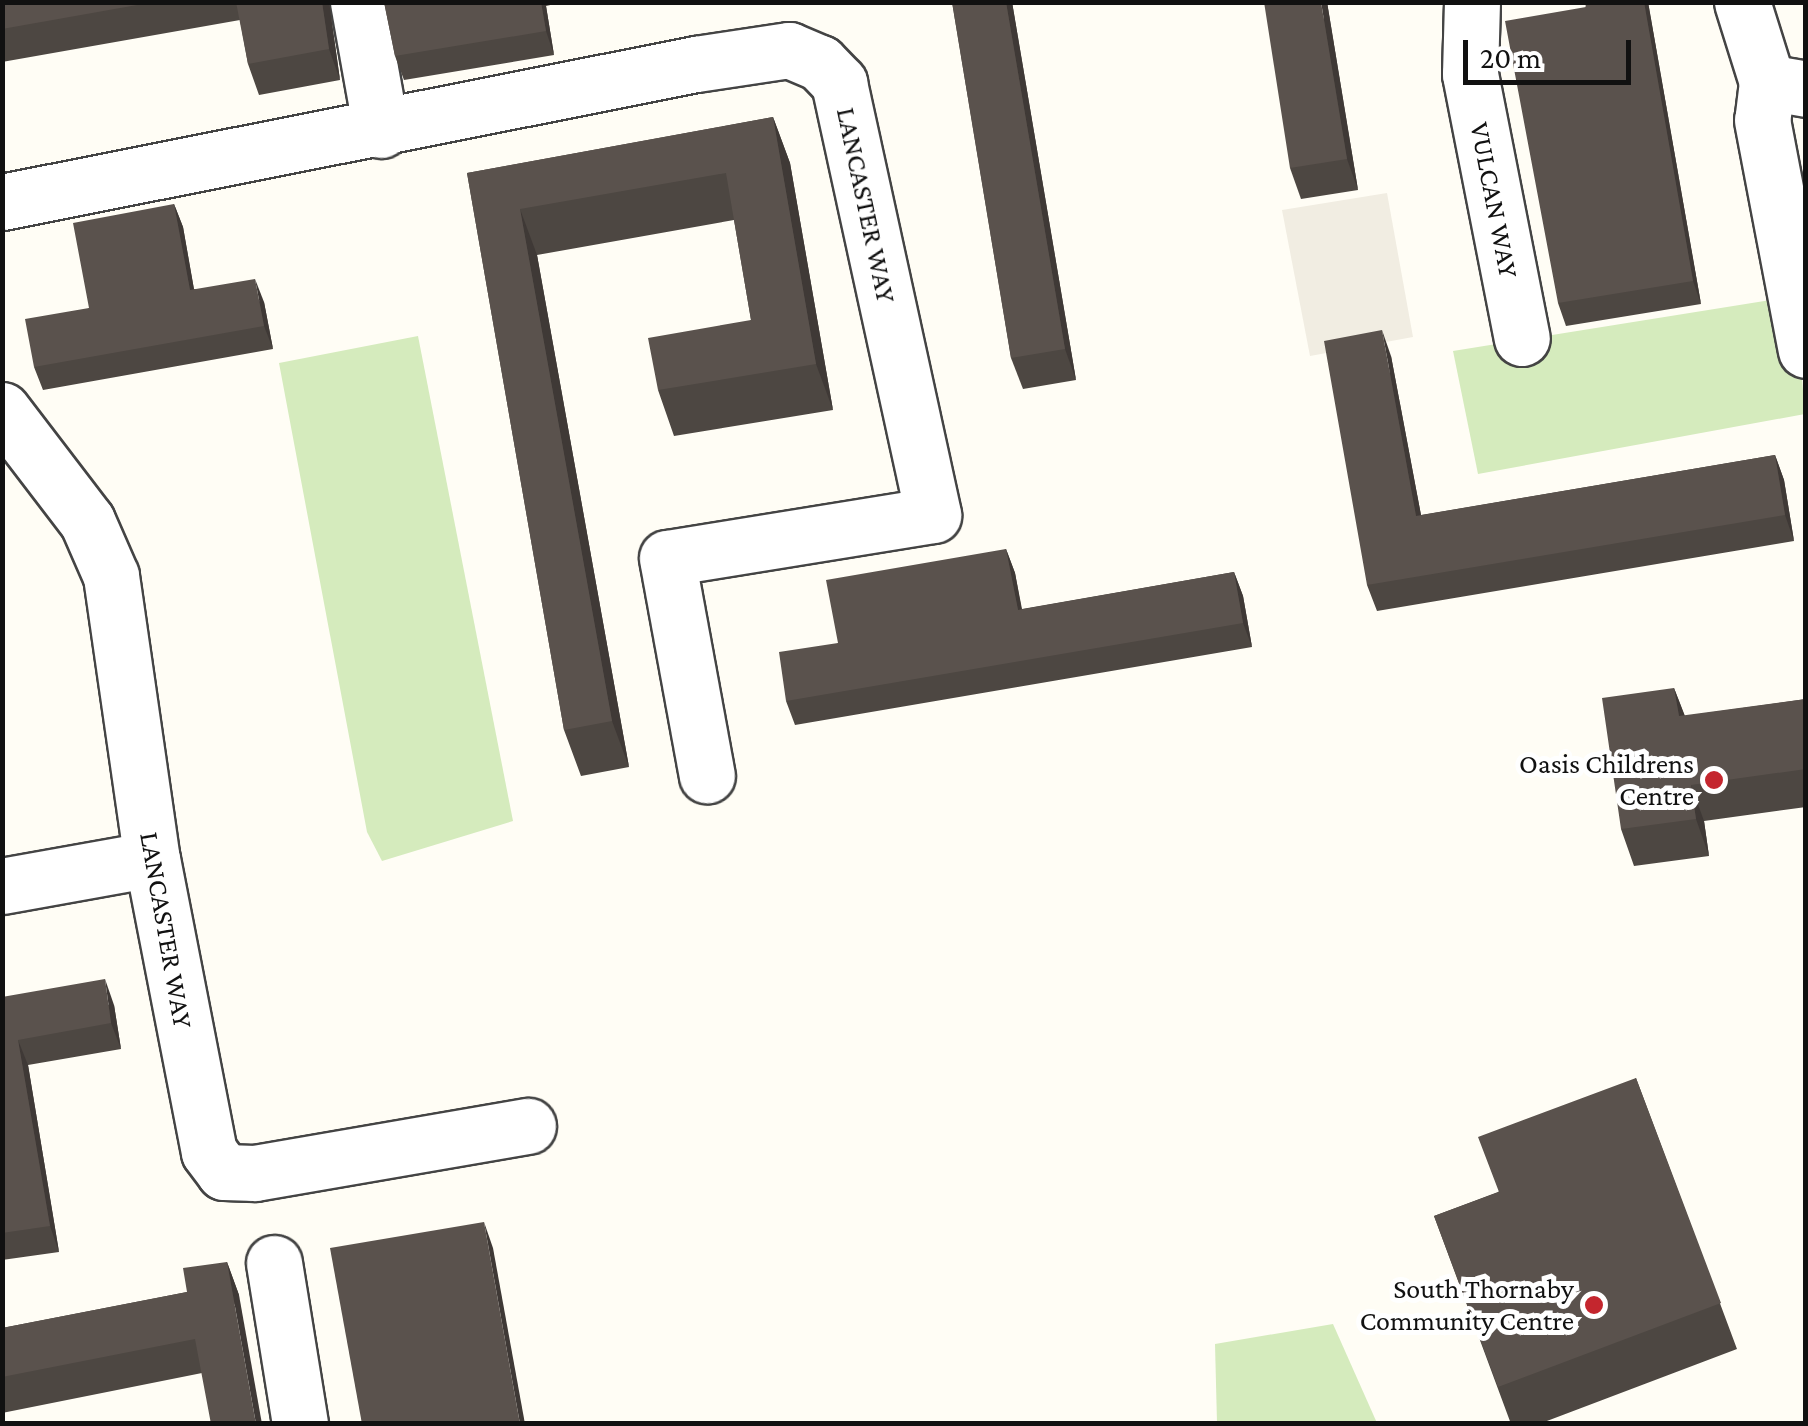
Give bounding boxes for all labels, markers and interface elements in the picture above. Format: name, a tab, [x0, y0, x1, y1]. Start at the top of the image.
scale bar	[1468, 20, 1636, 82]
text: 20 m	[1480, 41, 1541, 74]
street label: LANCASTER WAY	[829, 104, 903, 306]
street label: VULCAN WAY	[1462, 119, 1526, 281]
place label: Oasis Childrens Centre	[1519, 747, 1694, 813]
marker: Oasis Childrens Centre	[1703, 769, 1725, 791]
street label: LANCASTER WAY	[132, 829, 200, 1031]
place label: South Thornaby Community Centre	[1360, 1272, 1574, 1338]
marker: South Thornaby Community Centre	[1583, 1294, 1605, 1316]

